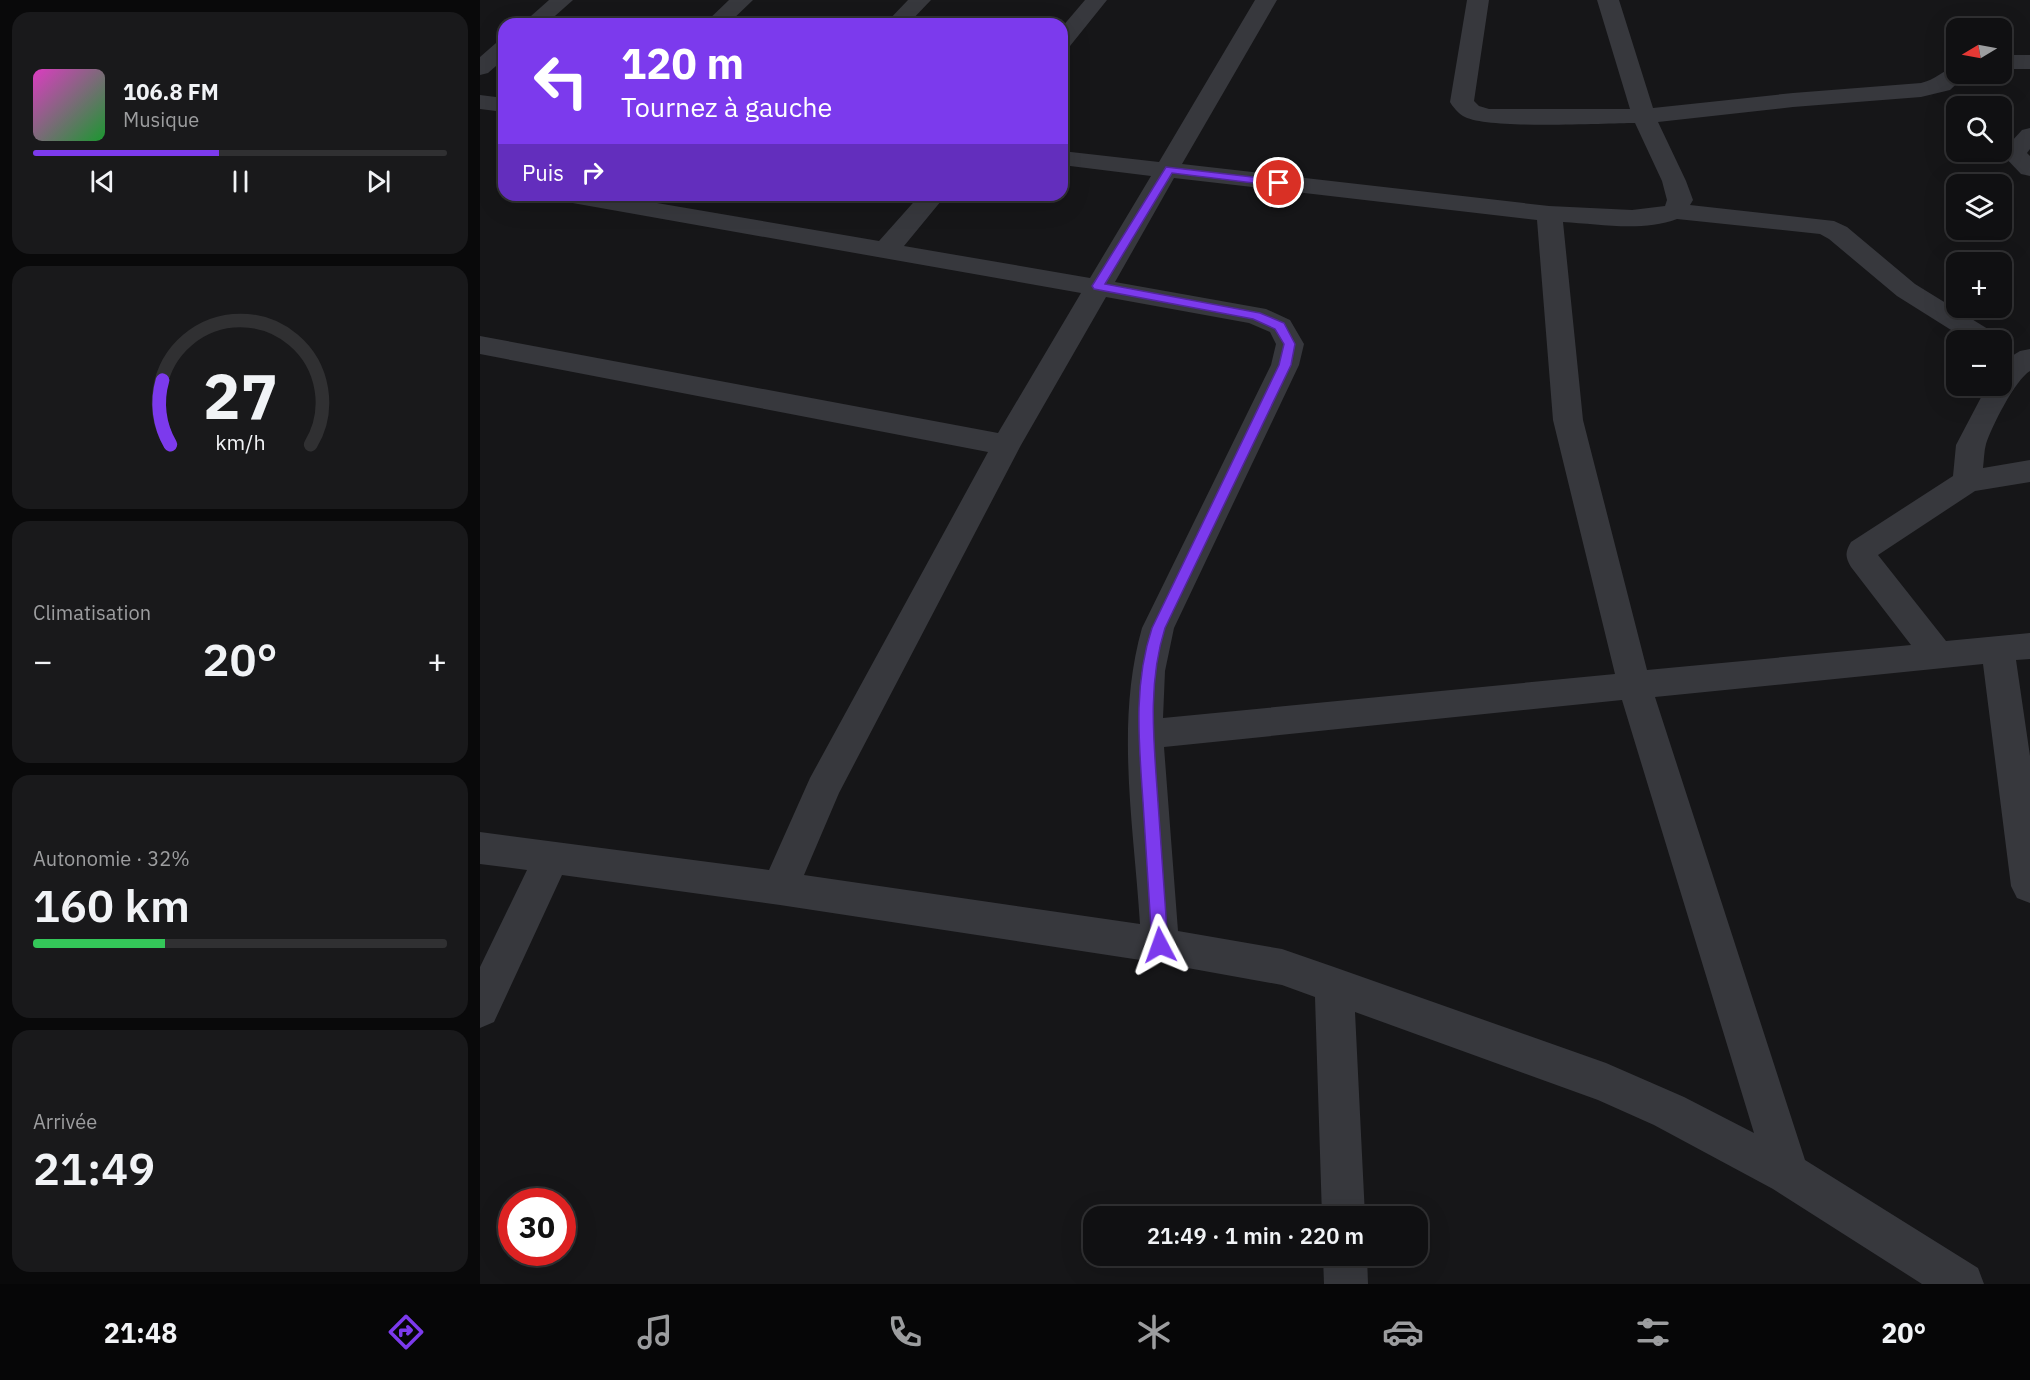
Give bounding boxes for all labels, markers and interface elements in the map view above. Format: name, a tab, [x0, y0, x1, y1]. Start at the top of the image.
north arrow	[1946, 18, 2012, 84]
map controls	[1946, 18, 2012, 396]
text: 120 m	[621, 36, 744, 91]
icon: left	[522, 42, 600, 120]
text: 106.8 FM	[123, 77, 219, 106]
text: Tournez à gauche	[621, 89, 832, 124]
button: search	[1946, 96, 2012, 162]
text: Musique	[123, 106, 199, 133]
icon: right	[576, 156, 609, 189]
pin	[1253, 157, 1304, 208]
text: Puis	[522, 158, 564, 187]
icon: previous	[86, 165, 119, 198]
icon: pause	[224, 165, 257, 198]
icon: next	[362, 165, 395, 198]
icon: arrive	[1262, 166, 1295, 199]
button: layers	[1946, 174, 2012, 240]
button: +	[1946, 252, 2012, 318]
button: −	[1946, 330, 2012, 396]
text: 27	[203, 355, 277, 436]
text: km/h	[215, 428, 265, 456]
text: Climatisation	[33, 599, 151, 626]
text: 20°	[202, 630, 278, 688]
text: −	[33, 639, 53, 682]
text: +	[427, 639, 447, 682]
text: Autonomie · 32%	[33, 845, 190, 872]
text: 160 km	[33, 876, 190, 934]
position arrow	[1128, 913, 1192, 977]
text: Arrivée	[33, 1108, 97, 1135]
text: 21:49	[33, 1139, 155, 1197]
speed limit sign: 30	[498, 1188, 576, 1266]
text: 21:49 · 1 min · 220 m	[1147, 1221, 1364, 1250]
icon: directions	[385, 1311, 427, 1353]
icon: music	[634, 1311, 676, 1353]
icon: phone	[884, 1311, 926, 1353]
icon: climate	[1133, 1311, 1175, 1353]
icon: car	[1382, 1311, 1424, 1353]
icon: filters	[1632, 1311, 1674, 1353]
text: 21:48	[104, 1315, 177, 1350]
text: 20°	[1881, 1315, 1926, 1350]

